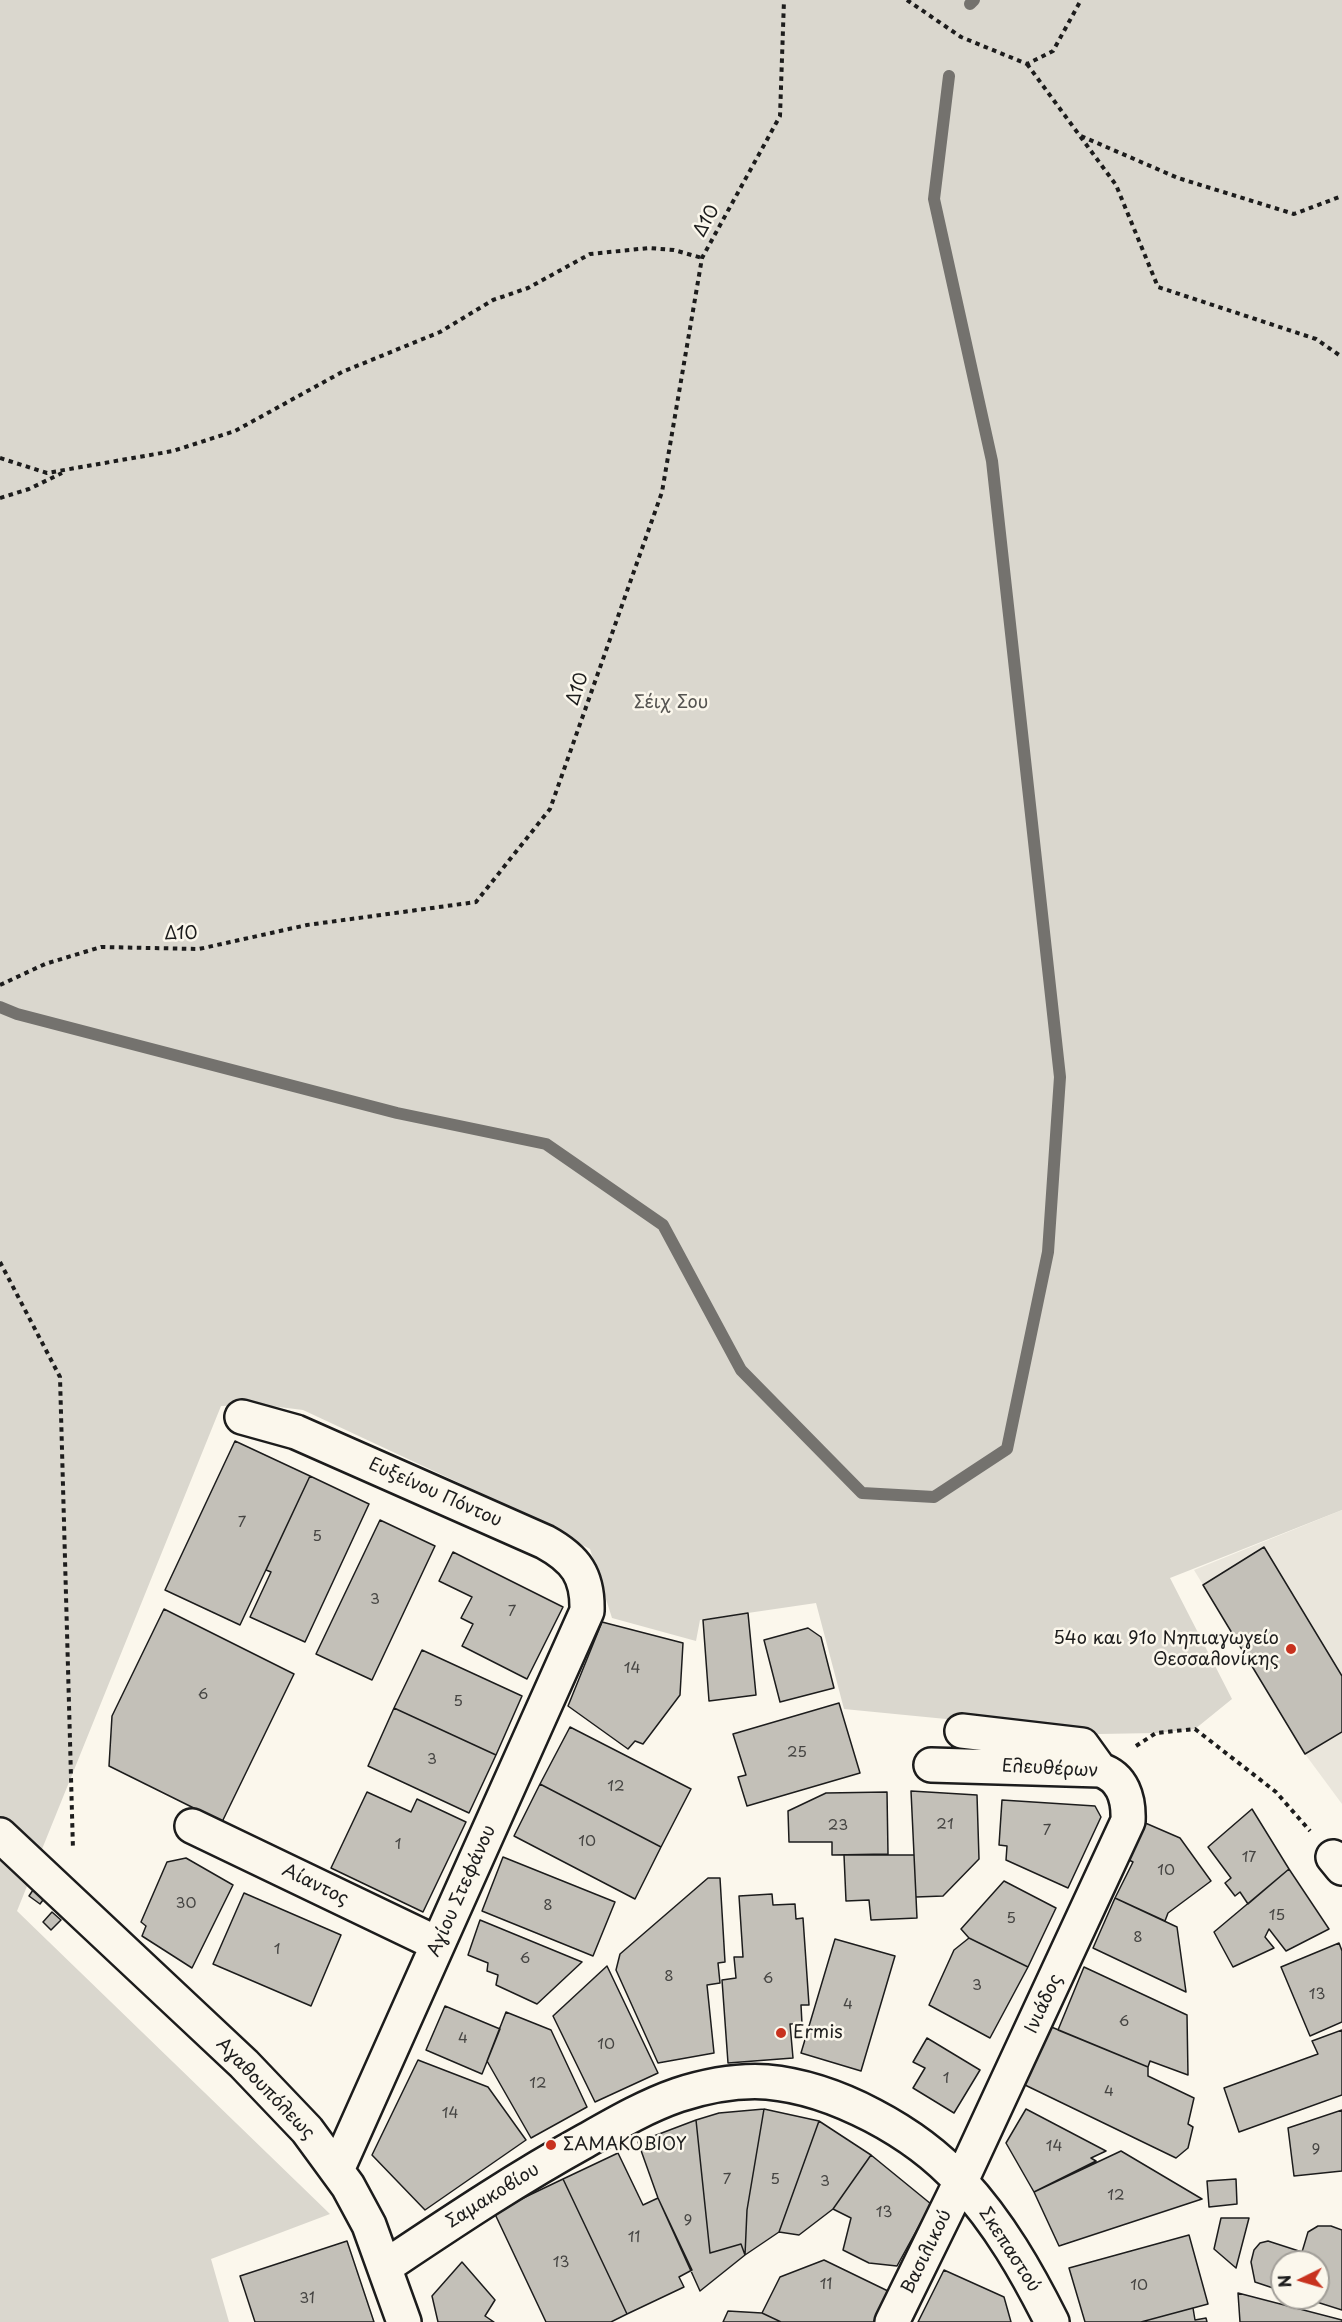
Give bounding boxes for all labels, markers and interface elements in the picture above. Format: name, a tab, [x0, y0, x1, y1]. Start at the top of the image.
street label: Δ10	[690, 201, 724, 241]
street label: Δ10	[562, 670, 594, 708]
park label: Σέιχ Σου	[634, 692, 708, 714]
street label: Δ10	[164, 923, 198, 945]
street label: Ευξείνου Πόντου	[365, 1454, 505, 1532]
house number: 7	[238, 1514, 246, 1532]
house number: 5	[312, 1528, 322, 1546]
house number: 3	[370, 1591, 380, 1609]
house number: 7	[508, 1603, 516, 1621]
place label: 54ο και 91ο Νηπιαγωγείο Θεσσαλονίκης	[1053, 1628, 1279, 1670]
marker: 54ο και 91ο Νηπιαγωγείο Θεσσαλονίκης	[1284, 1642, 1298, 1656]
house number: 14	[624, 1660, 640, 1678]
house number: 6	[198, 1686, 208, 1704]
house number: 5	[453, 1693, 463, 1711]
house number: 25	[787, 1744, 807, 1762]
house number: 3	[427, 1751, 437, 1769]
street label: Ελευθέρων	[1001, 1756, 1099, 1782]
house number: 12	[607, 1778, 625, 1796]
house number: 21	[936, 1816, 954, 1834]
house number: 23	[828, 1817, 848, 1835]
street label: Αγίου Στεφάνου	[423, 1822, 501, 1960]
house number: 7	[1043, 1822, 1051, 1840]
house number: 10	[578, 1833, 596, 1851]
house number: 1	[395, 1836, 401, 1854]
house number: 17	[1242, 1849, 1256, 1867]
street label: Αίαντος	[278, 1860, 352, 1910]
house number: 10	[1157, 1862, 1175, 1880]
house number: 30	[176, 1895, 196, 1913]
house number: 8	[543, 1897, 553, 1915]
house number: 15	[1269, 1907, 1285, 1925]
house number: 5	[1006, 1910, 1016, 1928]
house number: 8	[1133, 1929, 1143, 1947]
house number: 1	[274, 1941, 280, 1959]
house number: 6	[520, 1950, 530, 1968]
house number: 8	[664, 1968, 674, 1986]
house number: 6	[763, 1970, 773, 1988]
street label: Ινιάδος	[1021, 1971, 1067, 2037]
house number: 3	[972, 1977, 982, 1995]
house number: 13	[1309, 1986, 1325, 2004]
house number: 4	[843, 1996, 853, 2014]
house number: 6	[1119, 2013, 1129, 2031]
place label: Ermis	[793, 2022, 842, 2044]
marker: Ermis	[774, 2026, 788, 2040]
house number: 4	[458, 2030, 468, 2048]
street label: Αγαθουπόλεως	[211, 2034, 319, 2144]
house number: 10	[597, 2036, 615, 2054]
house number: 1	[943, 2070, 949, 2088]
house number: 12	[529, 2075, 547, 2093]
house number: 4	[1104, 2083, 1114, 2101]
house number: 14	[442, 2105, 458, 2123]
place label: ΣΑΜΑΚΟΒΙΟΥ	[563, 2134, 687, 2156]
marker: ΣΑΜΑΚΟΒΙΟΥ	[544, 2138, 558, 2152]
house number: 14	[1046, 2138, 1062, 2156]
house number: 9	[1312, 2141, 1320, 2159]
street label: Σαμακοβίου	[443, 2159, 543, 2233]
house number: 7	[723, 2171, 731, 2189]
house number: 5	[770, 2171, 780, 2189]
house number: 3	[820, 2173, 830, 2191]
house number: 12	[1107, 2187, 1125, 2205]
house number: 13	[876, 2204, 892, 2222]
street label: Σκεπαστού	[974, 2204, 1044, 2296]
street label: Βασιλικού	[897, 2206, 957, 2298]
house number: 9	[684, 2212, 692, 2230]
house number: 11	[628, 2229, 640, 2247]
north arrow	[1270, 2250, 1330, 2310]
house number: 13	[553, 2254, 569, 2272]
text: N	[1272, 2274, 1297, 2289]
house number: 11	[820, 2276, 832, 2294]
house number: 10	[1130, 2277, 1148, 2295]
house number: 31	[299, 2290, 315, 2308]

